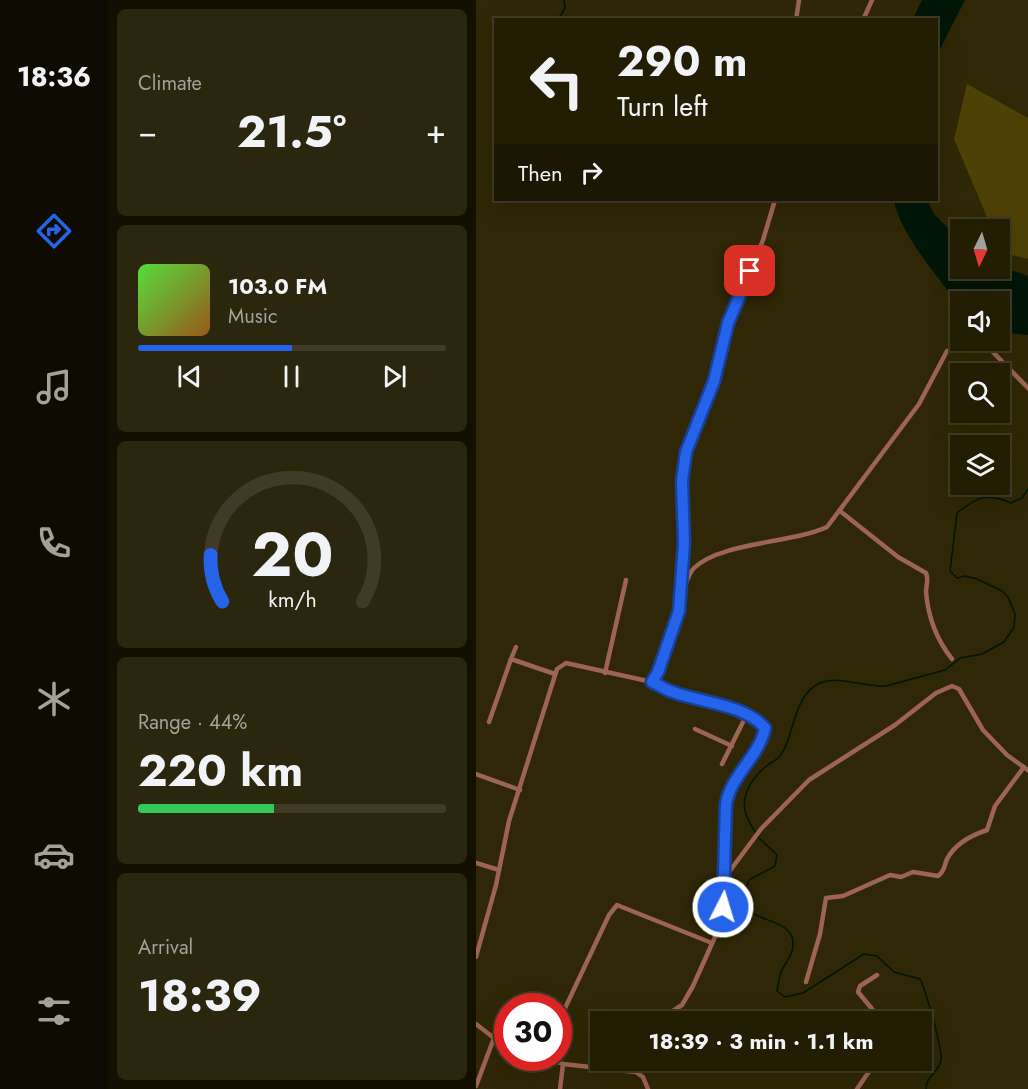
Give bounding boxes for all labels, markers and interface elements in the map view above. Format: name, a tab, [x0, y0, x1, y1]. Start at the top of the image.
text: 290 m	[617, 31, 748, 92]
icon: left	[518, 42, 596, 120]
text: 18:36	[17, 57, 91, 96]
text: Climate	[138, 69, 202, 98]
text: Turn left	[617, 87, 707, 126]
text: 21.5°	[237, 99, 346, 164]
text: −	[138, 108, 157, 155]
text: +	[426, 108, 446, 155]
icon: right	[575, 156, 608, 189]
text: Then	[518, 157, 563, 189]
icon: directions	[33, 210, 75, 252]
north arrow	[950, 219, 1010, 279]
map controls	[950, 219, 1010, 495]
pin	[724, 245, 775, 296]
icon: arrive	[733, 254, 766, 287]
text: 103.0 FM	[228, 270, 327, 302]
button: sound	[950, 291, 1010, 351]
text: Music	[228, 302, 278, 331]
icon: previous	[173, 360, 206, 393]
icon: pause	[275, 360, 308, 393]
icon: next	[378, 360, 411, 393]
button: search	[950, 363, 1010, 423]
icon: music	[33, 366, 75, 408]
button: layers	[950, 435, 1010, 495]
text: 20	[251, 509, 333, 599]
icon: phone	[33, 522, 75, 564]
text: km/h	[268, 584, 316, 615]
icon: climate	[33, 678, 75, 720]
text: Range · 44%	[138, 708, 247, 737]
text: 220 km	[138, 738, 303, 803]
icon: car	[33, 834, 75, 876]
position arrow	[691, 875, 755, 939]
text: Arrival	[138, 933, 193, 962]
text: 18:39	[138, 963, 262, 1028]
icon: filters	[33, 990, 75, 1032]
speed limit sign: 30	[494, 993, 572, 1071]
text: 18:39 · 3 min · 1.1 km	[649, 1025, 873, 1057]

